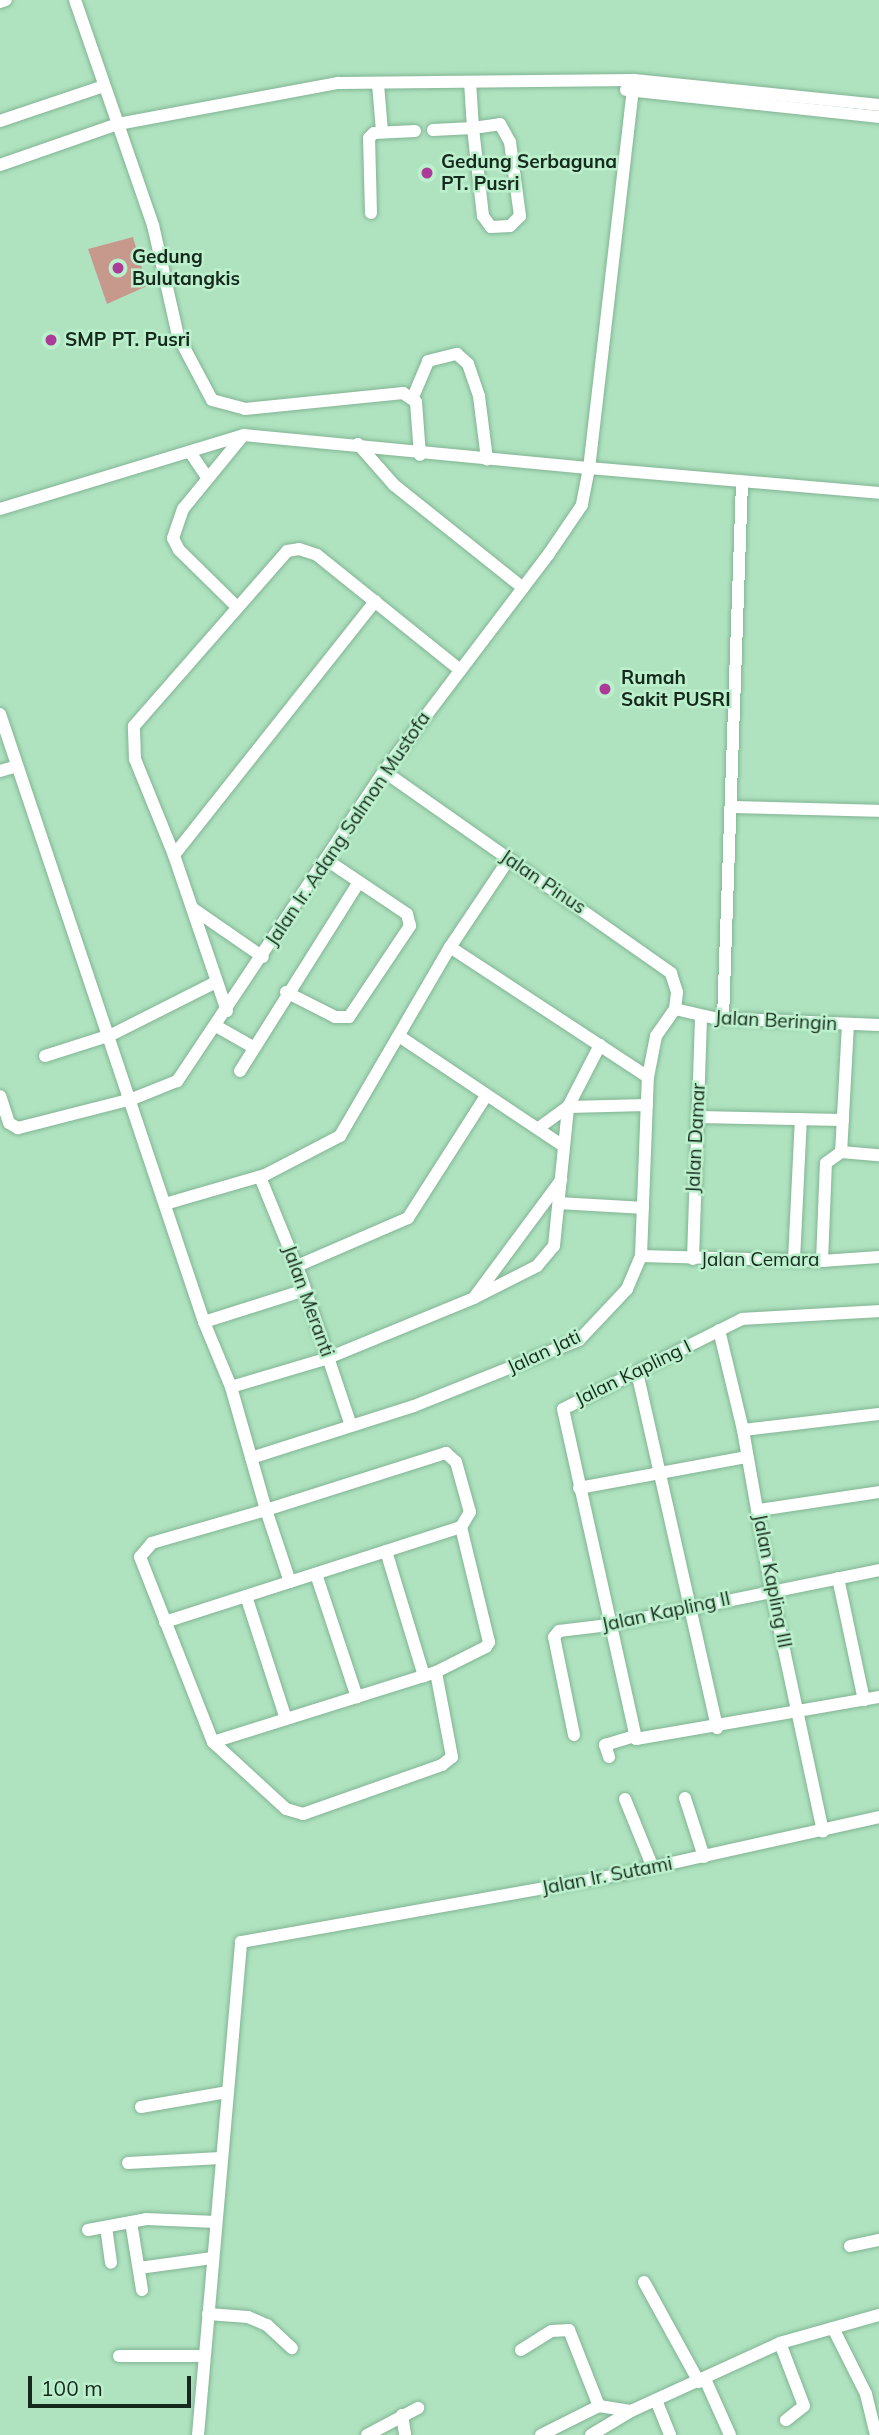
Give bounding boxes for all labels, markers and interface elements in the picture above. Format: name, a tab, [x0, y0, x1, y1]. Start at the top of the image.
place label: Gedung Serbaguna PT. Pusri	[441, 151, 617, 195]
marker: Gedung Serbaguna PT. Pusri	[419, 165, 435, 181]
place label: Gedung Bulutangkis	[132, 246, 240, 290]
marker: Gedung Bulutangkis	[110, 260, 126, 276]
place label: SMP PT. Pusri	[65, 329, 190, 351]
marker: SMP PT. Pusri	[43, 332, 59, 348]
place label: Rumah Sakit PUSRI	[621, 667, 731, 711]
marker: Rumah Sakit PUSRI	[595, 679, 615, 699]
street label: Jalan Ir. Adang Salmon Mustofa	[261, 708, 435, 950]
street label: Jalan Pinus	[496, 845, 590, 919]
street label: Jalan Beringin	[714, 1006, 838, 1036]
street label: Jalan Damar	[682, 1082, 710, 1194]
street label: Jalan Meranti	[277, 1242, 339, 1360]
street label: Jalan Cemara	[701, 1249, 819, 1271]
street label: Jalan Jati	[504, 1325, 584, 1379]
street label: Jalan Kapling I	[571, 1335, 695, 1411]
street label: Jalan Kapling III	[748, 1512, 796, 1650]
street label: Jalan Kapling II	[600, 1587, 732, 1637]
street label: Jalan Ir. Sutami	[540, 1852, 674, 1900]
scale bar	[32, 2362, 194, 2406]
text: 100 m	[41, 2375, 103, 2401]

